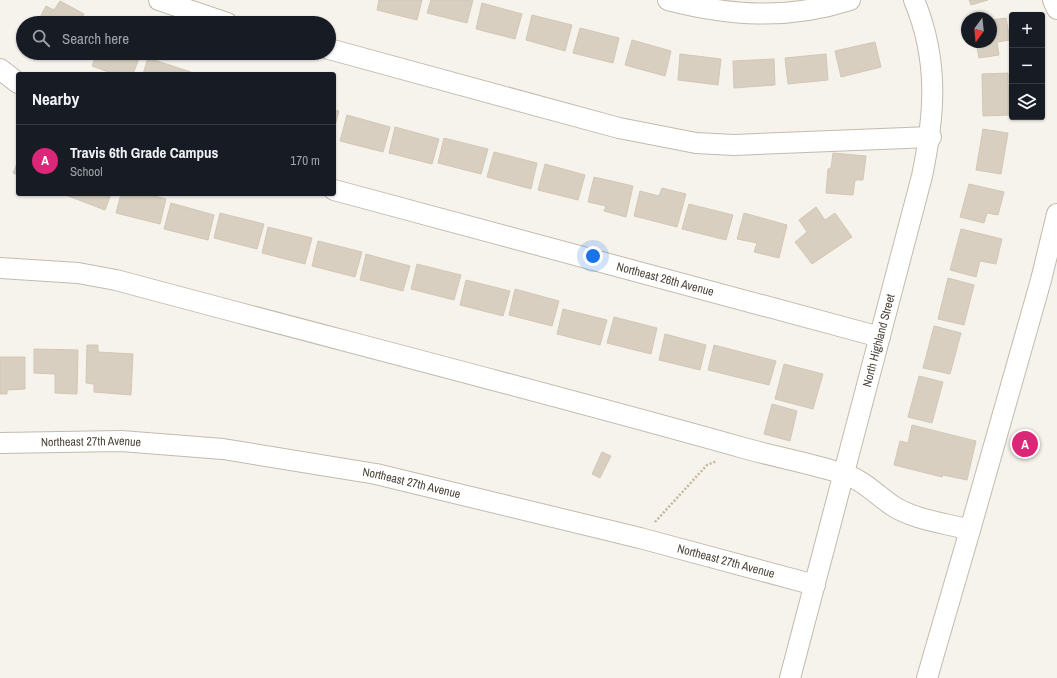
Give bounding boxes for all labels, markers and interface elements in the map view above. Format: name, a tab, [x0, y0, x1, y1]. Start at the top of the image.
north arrow	[961, 12, 997, 48]
map controls	[1009, 12, 1045, 120]
button: +	[1009, 12, 1045, 48]
search box	[16, 16, 336, 60]
icon: search	[30, 27, 52, 49]
text: Search here	[62, 28, 129, 49]
button: −	[1009, 48, 1045, 84]
button: layers	[1009, 84, 1045, 120]
text: Nearby	[32, 87, 79, 110]
text: Travis 6th Grade Campus	[70, 142, 218, 163]
text: A	[41, 152, 49, 169]
text: 170 m	[290, 152, 320, 169]
text: School	[70, 163, 103, 180]
your location	[583, 246, 603, 266]
street label: Northeast 26th Avenue	[615, 258, 716, 300]
street label: North Highland Street	[859, 292, 899, 389]
pin: A	[1012, 429, 1038, 459]
street label: Northeast 27th Avenue	[41, 433, 142, 451]
street label: Northeast 27th Avenue	[361, 464, 462, 502]
street label: Northeast 27th Avenue	[676, 540, 776, 582]

